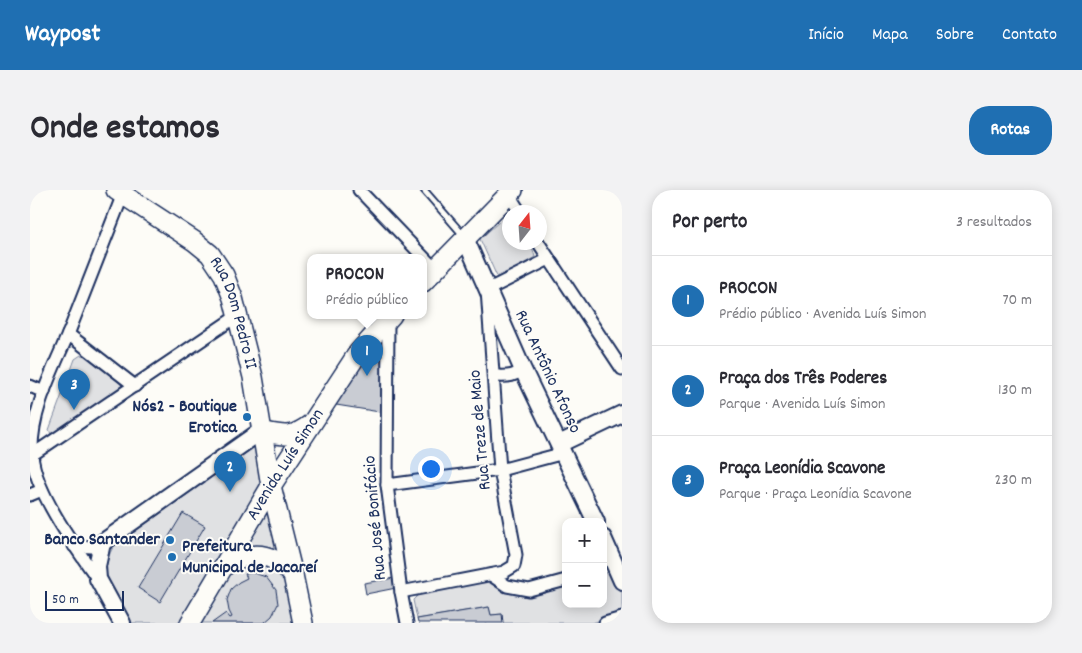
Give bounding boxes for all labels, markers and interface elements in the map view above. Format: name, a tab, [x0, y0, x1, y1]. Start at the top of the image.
text: Waypost	[25, 18, 100, 52]
text: Início	[808, 23, 844, 48]
text: Mapa	[872, 23, 908, 48]
text: Sobre	[936, 23, 974, 48]
text: Contato	[1002, 23, 1057, 48]
text: Onde estamos	[30, 105, 220, 155]
button: Rotas	[969, 106, 1052, 155]
north arrow	[502, 205, 547, 250]
text: Por perto	[672, 208, 747, 238]
text: 3 resultados	[956, 211, 1032, 234]
street label: Rua Dom Pedro II	[203, 252, 263, 372]
popup	[307, 254, 427, 319]
text: PROCON	[326, 262, 384, 289]
text: PROCON	[719, 276, 777, 303]
text: Prédio público	[326, 289, 408, 312]
text: 1	[686, 289, 690, 312]
text: 70 m	[1002, 289, 1032, 312]
text: Prédio público · Avenida Luís Simon	[719, 303, 927, 326]
street label: Rua Antônio Afonso	[507, 306, 587, 438]
pin: 1	[351, 335, 383, 376]
text: Praça dos Três Poderes	[719, 366, 887, 393]
pin: 3	[58, 369, 90, 410]
street label: Rua Treze de Maio	[463, 369, 499, 491]
text: 2	[685, 379, 692, 402]
text: 130 m	[998, 379, 1032, 402]
text: Parque · Avenida Luís Simon	[719, 393, 885, 416]
place label: Nós2 - Boutique Erotica	[132, 395, 238, 441]
street label: Avenida Luís Simon	[241, 404, 331, 525]
marker: Nós2 - Boutique Erotica	[241, 411, 253, 423]
pin: 2	[214, 451, 246, 492]
street label: Rua José Bonifácio	[358, 455, 394, 581]
your location	[418, 456, 444, 482]
text: Praça Leonídia Scavone	[719, 456, 885, 483]
text: 3	[684, 469, 692, 492]
text: 230 m	[995, 469, 1032, 492]
text: Parque · Praça Leonídia Scavone	[719, 483, 912, 506]
map controls	[562, 518, 607, 608]
button: +	[562, 518, 607, 563]
place label: Banco Santander	[44, 528, 160, 553]
marker: Banco Santander	[164, 534, 176, 546]
place label: Prefeitura Municipal de Jacareí	[182, 535, 318, 581]
marker: Prefeitura Municipal de Jacareí	[166, 551, 178, 563]
button: −	[562, 563, 607, 608]
scale bar	[45, 588, 124, 611]
text: 50 m	[52, 590, 79, 610]

